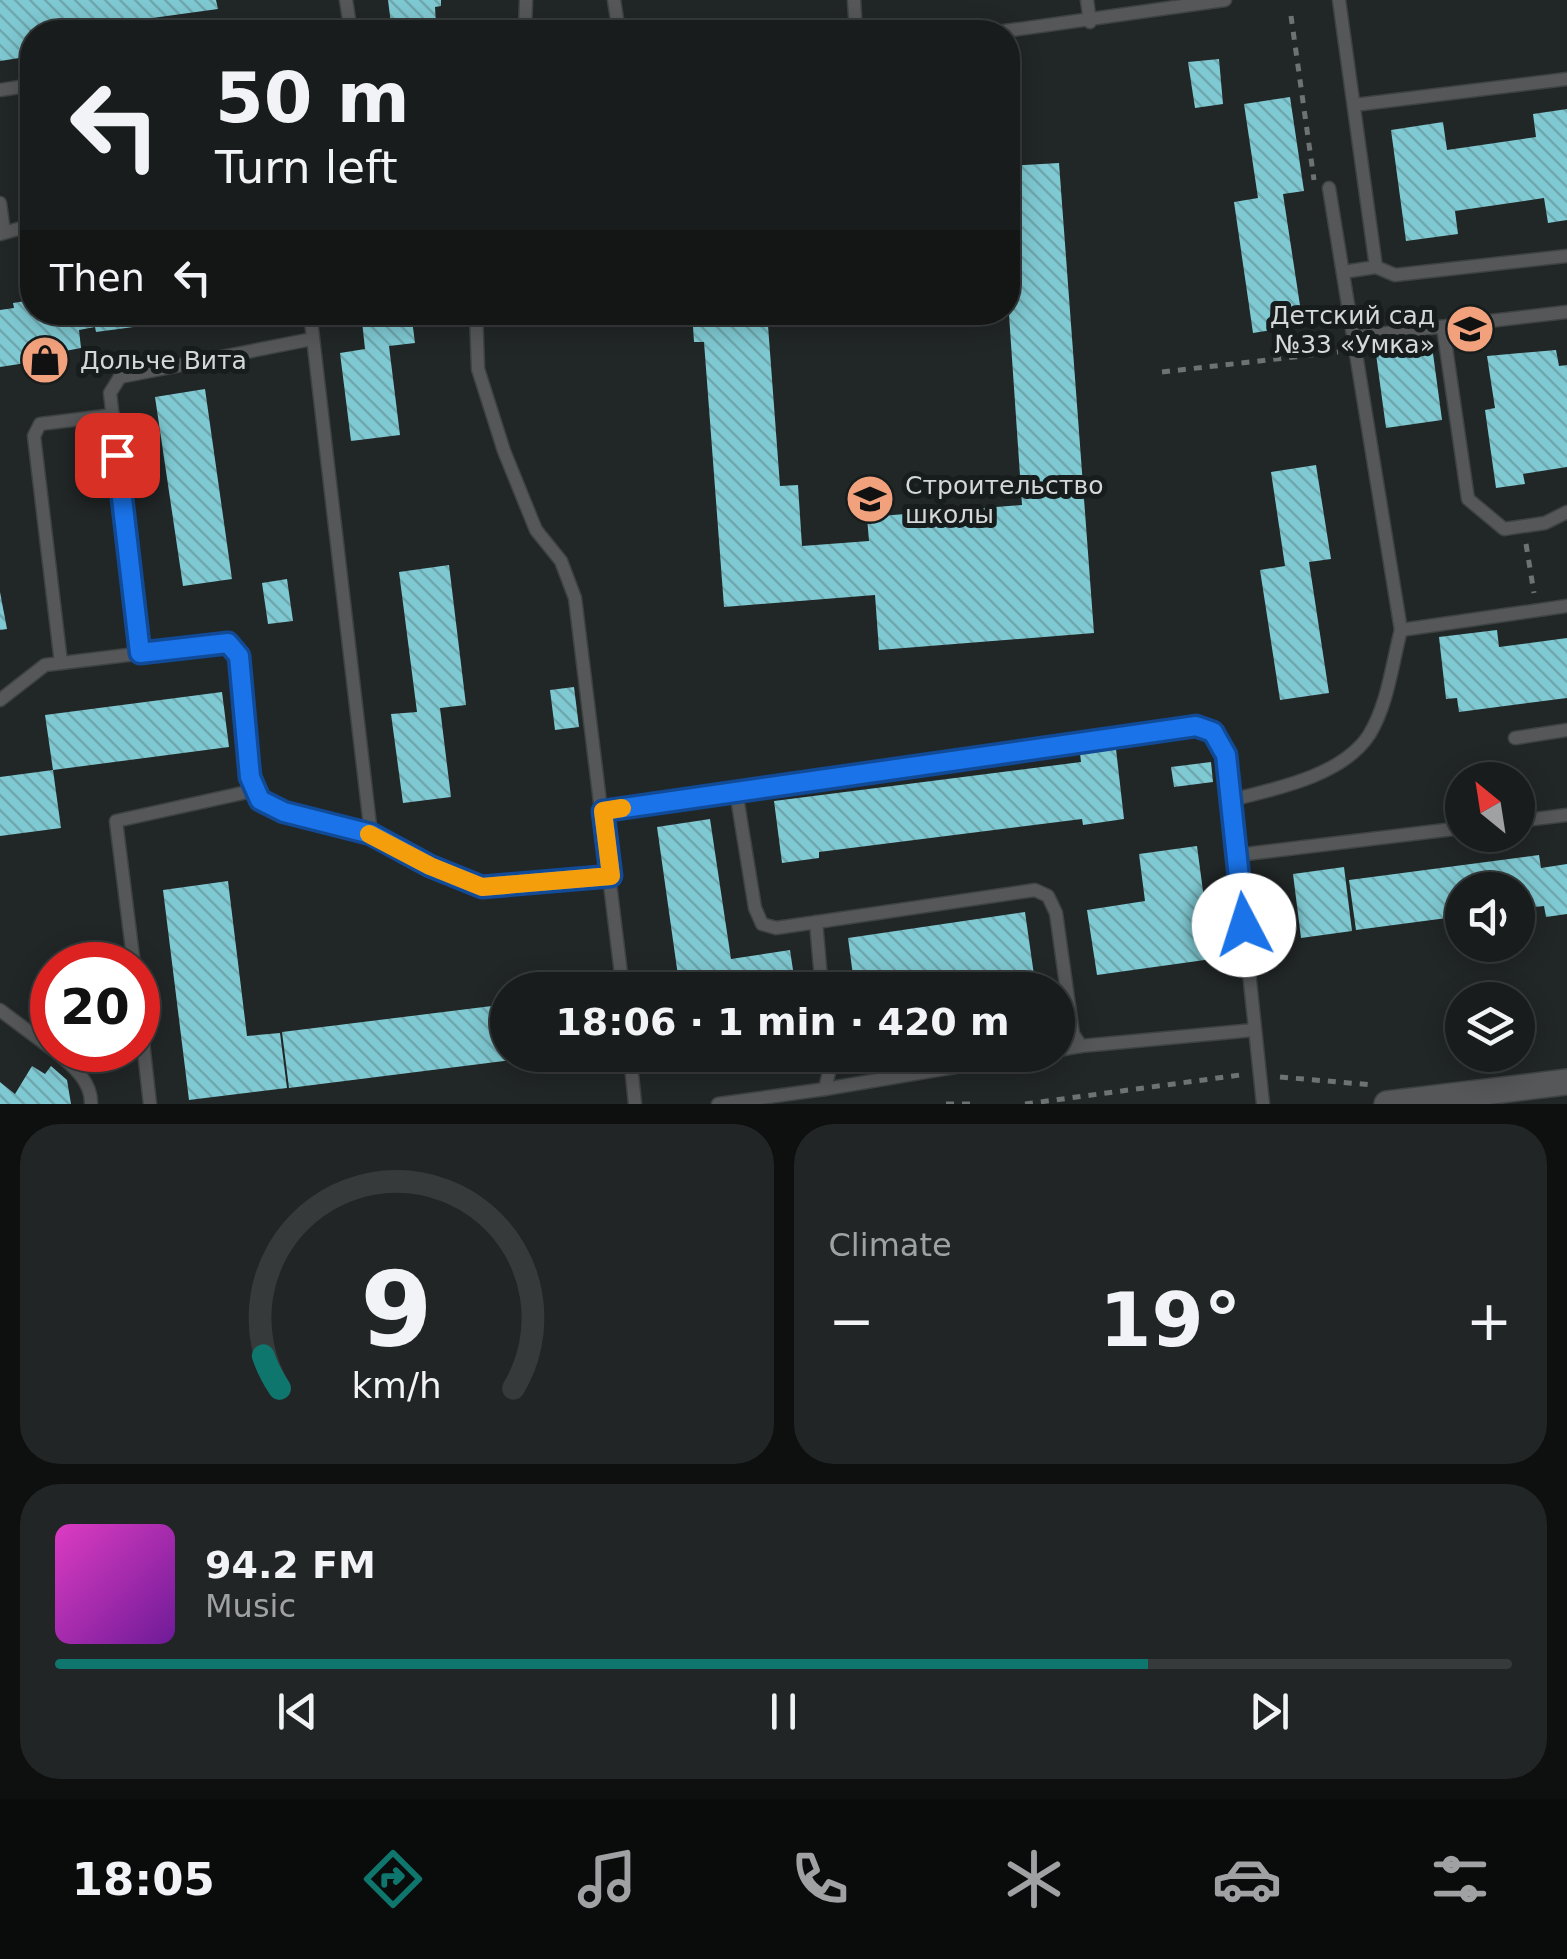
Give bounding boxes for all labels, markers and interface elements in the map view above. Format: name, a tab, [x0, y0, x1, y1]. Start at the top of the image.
text: 50 m	[215, 57, 410, 139]
icon: left	[50, 60, 180, 190]
text: Turn left	[215, 141, 398, 194]
icon: left	[165, 250, 220, 305]
text: Then	[50, 256, 145, 300]
place label: Детский сад №33 «Умка»	[1270, 301, 1435, 359]
school or university icon: Детский сад №33 «Умка»	[1444, 303, 1496, 355]
shop icon: Дольче Вита	[19, 334, 71, 386]
place label: Дольче Вита	[80, 346, 247, 375]
pin	[75, 413, 160, 498]
icon: arrive	[90, 428, 145, 483]
place label: Строительство школы	[905, 471, 1103, 529]
school or university icon: Строительство школы	[844, 473, 896, 525]
north arrow	[1445, 762, 1535, 852]
map controls	[1445, 762, 1535, 1072]
button: sound	[1445, 872, 1535, 962]
position arrow	[1192, 873, 1296, 977]
speed limit sign: 20	[30, 942, 160, 1072]
button: layers	[1445, 982, 1535, 1072]
text: 18:06 · 1 min · 420 m	[555, 1000, 1010, 1044]
text: Climate	[829, 1226, 952, 1264]
text: 9	[361, 1249, 433, 1371]
text: 19°	[1099, 1276, 1241, 1364]
text: −	[829, 1289, 875, 1353]
text: +	[1466, 1289, 1512, 1353]
text: km/h	[352, 1365, 442, 1406]
text: 94.2 FM	[205, 1543, 376, 1587]
text: Music	[205, 1587, 296, 1625]
icon: previous	[270, 1684, 325, 1739]
icon: pause	[756, 1684, 811, 1739]
icon: next	[1242, 1684, 1297, 1739]
icon: directions	[358, 1844, 428, 1914]
icon: music	[572, 1844, 642, 1914]
icon: phone	[785, 1844, 855, 1914]
icon: climate	[999, 1844, 1069, 1914]
icon: car	[1212, 1844, 1282, 1914]
icon: filters	[1425, 1844, 1495, 1914]
text: 18:05	[72, 1853, 215, 1906]

